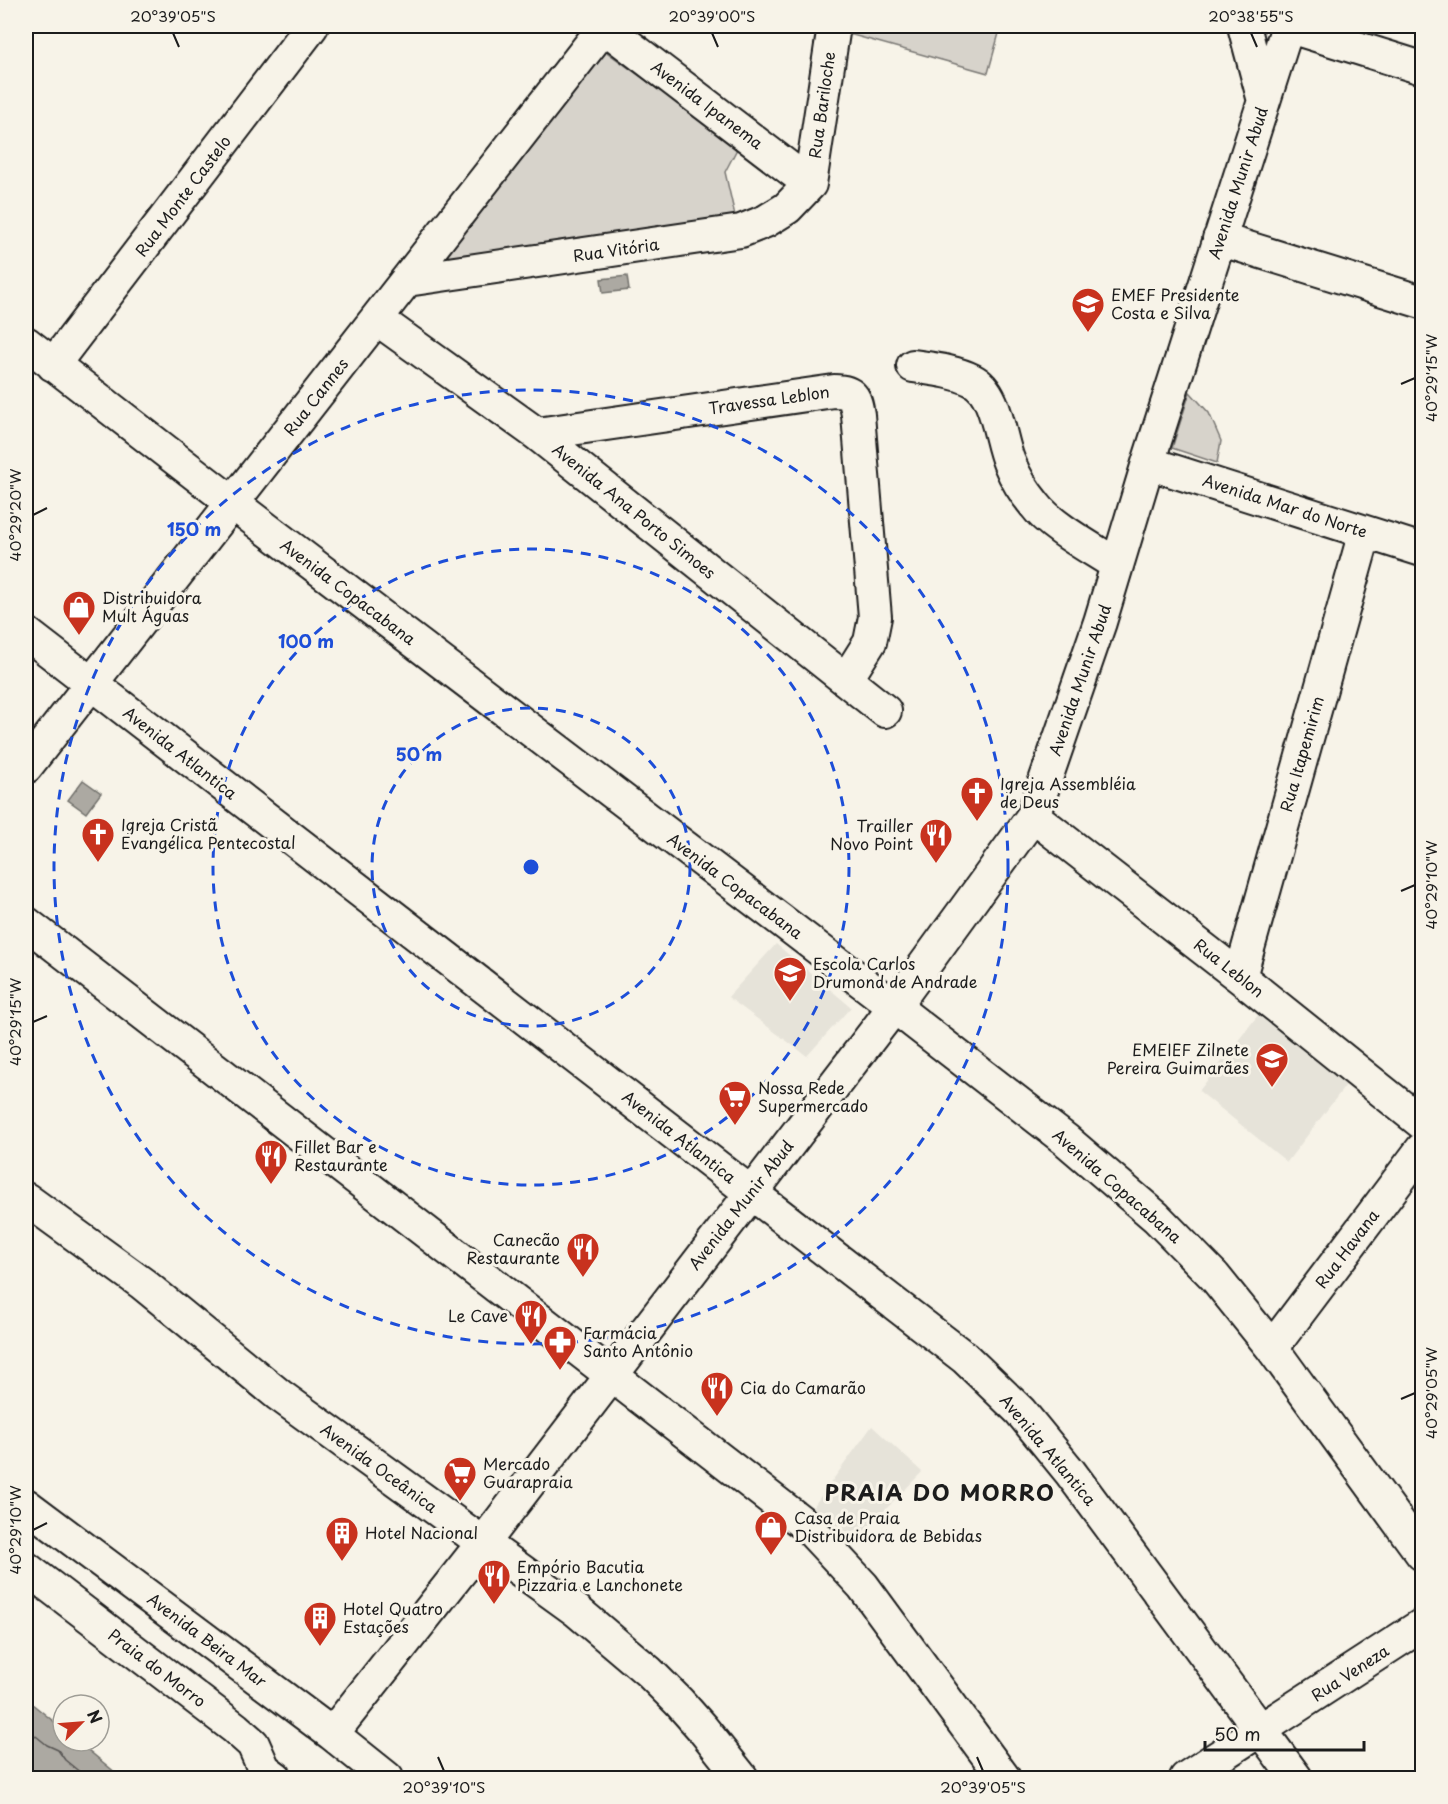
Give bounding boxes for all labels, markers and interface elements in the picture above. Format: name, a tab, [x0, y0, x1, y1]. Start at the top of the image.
text: 20°39'05"S	[130, 4, 216, 27]
text: 20°39'00"S	[669, 4, 755, 27]
text: 20°38'55"S	[1208, 4, 1294, 27]
street label: Rua Bariloche	[802, 50, 840, 160]
street label: Avenida Ipanema	[647, 54, 769, 154]
street label: Avenida Munir Abud	[1201, 104, 1273, 262]
street label: Rua Monte Castelo	[129, 130, 236, 261]
street label: Rua Vitória	[571, 231, 660, 267]
place label: EMEF Presidente Costa e Silva	[1111, 282, 1240, 324]
school or university icon: EMEF Presidente Costa e Silva	[1070, 286, 1106, 333]
text: 40°29'15"W	[1419, 333, 1442, 422]
street label: Rua Cannes	[277, 352, 353, 440]
street label: Travessa Leblon	[707, 379, 831, 419]
street label: Avenida Ana Porto Simoes	[548, 437, 721, 584]
street label: Avenida Mar do Norte	[1200, 467, 1371, 543]
text: 40°29'20"W	[3, 468, 26, 561]
text: 150 m	[167, 515, 221, 542]
street label: Avenida Copacabana	[276, 532, 421, 650]
place label: Distribuidora Mult Águas	[102, 585, 202, 627]
shop icon: Distribuidora Mult Águas	[61, 589, 97, 636]
street label: Avenida Munir Abud	[1042, 601, 1116, 759]
text: 100 m	[278, 627, 334, 654]
street label: Rua Itapemirim	[1273, 693, 1329, 814]
street label: Avenida Atlantica	[119, 700, 243, 804]
text: 50 m	[396, 740, 442, 767]
place label: Igreja Assembléia de Deus	[1000, 771, 1136, 813]
church icon: Igreja Assembléia de Deus	[959, 775, 995, 822]
place label: Igreja Cristã Evangélica Pentecostal	[121, 812, 296, 854]
place label: Trailler Novo Point	[830, 813, 914, 855]
church icon: Igreja Cristã Evangélica Pentecostal	[80, 816, 116, 863]
restaurant icon: Trailler Novo Point	[918, 817, 954, 864]
street label: Avenida Copacabana	[663, 826, 808, 944]
text: 40°29'10"W	[1419, 840, 1442, 930]
centre of rings	[521, 857, 541, 877]
street label: Rua Leblon	[1189, 932, 1270, 1002]
place label: Escola Carlos Drumond de Andrade	[813, 951, 978, 993]
school or university icon: Escola Carlos Drumond de Andrade	[772, 955, 808, 1002]
text: 40°29'15"W	[3, 977, 26, 1066]
place label: EMEIEF Zilnete Pereira Guimarães	[1107, 1037, 1249, 1079]
school or university icon: EMEIEF Zilnete Pereira Guimarães	[1254, 1041, 1290, 1088]
place label: Nossa Rede Supermercado	[758, 1075, 868, 1117]
supermarket icon: Nossa Rede Supermercado	[717, 1079, 753, 1126]
street label: Avenida Atlantica	[618, 1084, 742, 1188]
street label: Avenida Copacabana	[1048, 1122, 1187, 1248]
place label: Fillet Bar e Restaurante	[294, 1134, 388, 1176]
street label: Avenida Munir Abud	[682, 1135, 798, 1274]
restaurant icon: Fillet Bar e Restaurante	[253, 1138, 289, 1185]
street label: Rua Havana	[1309, 1204, 1384, 1293]
place label: Canecão Restaurante	[466, 1227, 560, 1269]
restaurant icon: Canecão Restaurante	[565, 1231, 601, 1278]
restaurant icon: Le Cave	[513, 1298, 549, 1345]
place label: Le Cave	[448, 1303, 508, 1327]
place label: Farmácia Santo Antônio	[583, 1320, 693, 1362]
pharmacy icon: Farmácia Santo Antônio	[542, 1324, 578, 1371]
text: 40°29'05"W	[1419, 1346, 1442, 1439]
restaurant icon: Cia do Camarão	[699, 1370, 735, 1417]
place label: Cia do Camarão	[740, 1375, 866, 1399]
street label: Avenida Atlantica	[995, 1389, 1103, 1510]
street label: Avenida Oceânica	[316, 1417, 443, 1518]
place label: Mercado Guarapraia	[483, 1451, 573, 1493]
supermarket icon: Mercado Guarapraia	[442, 1455, 478, 1502]
district label: PRAIA DO MORRO	[825, 1475, 1055, 1508]
text: 40°29'10"W	[3, 1485, 26, 1575]
place label: Casa de Praia Distribuidora de Bebidas	[794, 1505, 982, 1547]
shop icon: Casa de Praia Distribuidora de Bebidas	[753, 1509, 789, 1556]
building icon: Hotel Nacional	[324, 1515, 360, 1562]
place label: Hotel Nacional	[365, 1520, 478, 1544]
place label: Empório Bacutia Pizzaria e Lanchonete	[517, 1554, 683, 1596]
restaurant icon: Empório Bacutia Pizzaria e Lanchonete	[476, 1558, 512, 1605]
street label: Avenida Beira Mar	[143, 1586, 273, 1693]
place label: Hotel Quatro Estações	[343, 1596, 443, 1638]
building icon: Hotel Quatro Estações	[302, 1600, 338, 1647]
street label: Praia do Morro	[104, 1622, 212, 1712]
street label: Rua Veneza	[1306, 1638, 1393, 1706]
north arrow	[51, 1693, 111, 1753]
text: N	[82, 1705, 109, 1727]
scale bar	[1205, 1714, 1364, 1752]
text: 50 m	[1214, 1720, 1261, 1747]
text: 20°39'10"S	[403, 1775, 485, 1798]
text: 20°39'05"S	[940, 1775, 1026, 1798]

